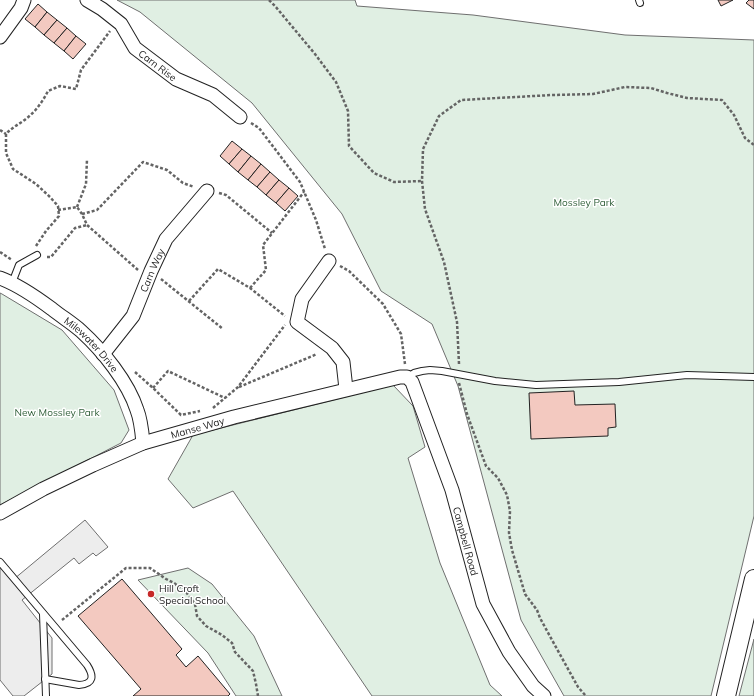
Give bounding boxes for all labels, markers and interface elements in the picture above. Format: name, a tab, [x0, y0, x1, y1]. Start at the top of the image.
street label: Carn Rise	[136, 47, 179, 84]
park label: Mossley Park	[554, 196, 615, 209]
street label: Carn Way	[137, 245, 168, 294]
street label: Milewater Drive	[62, 314, 122, 375]
park label: New Mossley Park	[14, 406, 100, 419]
street label: Manse Way	[169, 413, 227, 441]
street label: Campbell Road	[450, 505, 481, 577]
place label: Hill Croft Special School	[159, 582, 226, 607]
marker: Hill Croft Special School	[146, 589, 156, 599]

